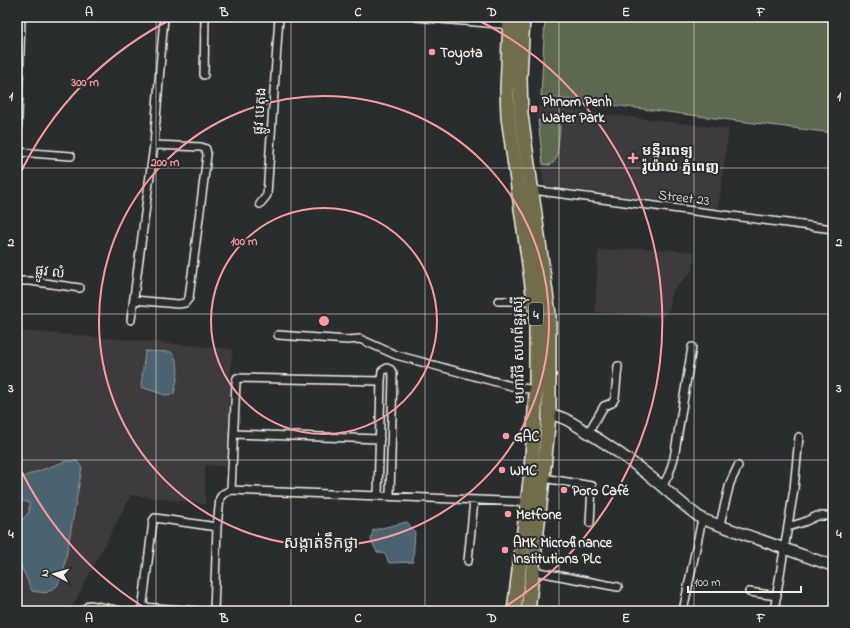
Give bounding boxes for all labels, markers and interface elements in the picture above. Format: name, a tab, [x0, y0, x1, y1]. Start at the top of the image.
text: A	[85, 3, 93, 22]
text: B	[219, 3, 229, 22]
text: C	[354, 3, 362, 22]
text: D	[486, 3, 497, 22]
text: E	[622, 3, 630, 22]
text: F	[756, 3, 766, 22]
place label: Toyota	[440, 43, 483, 66]
marker: Toyota	[427, 47, 437, 57]
text: 300 m	[70, 74, 100, 92]
text: 1	[9, 87, 14, 106]
street label: ផ្លូវ បេតុង	[248, 87, 273, 136]
text: 1	[837, 87, 842, 106]
place label: Phnom Penh Water Park	[542, 92, 612, 129]
marker: Phnom Penh Water Park	[529, 104, 539, 114]
place label: មន្ទីរពេទ្យ រ៉ូយ៉ាល់ ភ្នំពេញ	[642, 141, 719, 178]
marker: មន្ទីរពេទ្យ រ៉ូយ៉ាល់ ភ្នំពេញ	[627, 152, 639, 164]
text: 200 m	[150, 154, 180, 172]
street label: Street 23	[657, 185, 711, 212]
text: 2	[7, 233, 15, 252]
text: 100 m	[231, 233, 258, 251]
text: 2	[835, 233, 843, 252]
street label: ផ្លូវ លំ	[34, 260, 66, 285]
street label: មហាវិថី សហព័ន្ធរុស្ស៊ី	[508, 296, 531, 404]
road number: 4	[529, 303, 543, 325]
centre of rings	[317, 314, 331, 328]
text: 3	[7, 379, 14, 398]
text: 3	[835, 379, 842, 398]
place label: GAC	[514, 427, 539, 448]
marker: GAC	[501, 431, 511, 441]
place label: WMC	[510, 461, 537, 482]
marker: WMC	[497, 465, 507, 475]
place label: Poro Café	[572, 481, 630, 502]
marker: Poro Café	[559, 485, 569, 495]
place label: Metfone	[516, 505, 562, 526]
marker: Metfone	[503, 509, 513, 519]
text: 4	[7, 525, 14, 544]
text: 4	[835, 525, 842, 544]
district label: សង្កាត់ទឹកថ្លា	[284, 532, 358, 556]
place label: AMK Microfinance Institutions PLc	[513, 533, 613, 570]
marker: AMK Microfinance Institutions PLc	[500, 545, 510, 555]
north arrow	[34, 554, 74, 594]
scale bar	[688, 568, 801, 594]
text: N	[37, 569, 53, 578]
text: 100 m	[694, 574, 721, 592]
text: A	[85, 609, 93, 628]
text: B	[219, 609, 229, 628]
text: C	[354, 609, 362, 628]
text: D	[486, 609, 497, 628]
text: E	[622, 609, 630, 628]
text: F	[756, 609, 766, 628]

